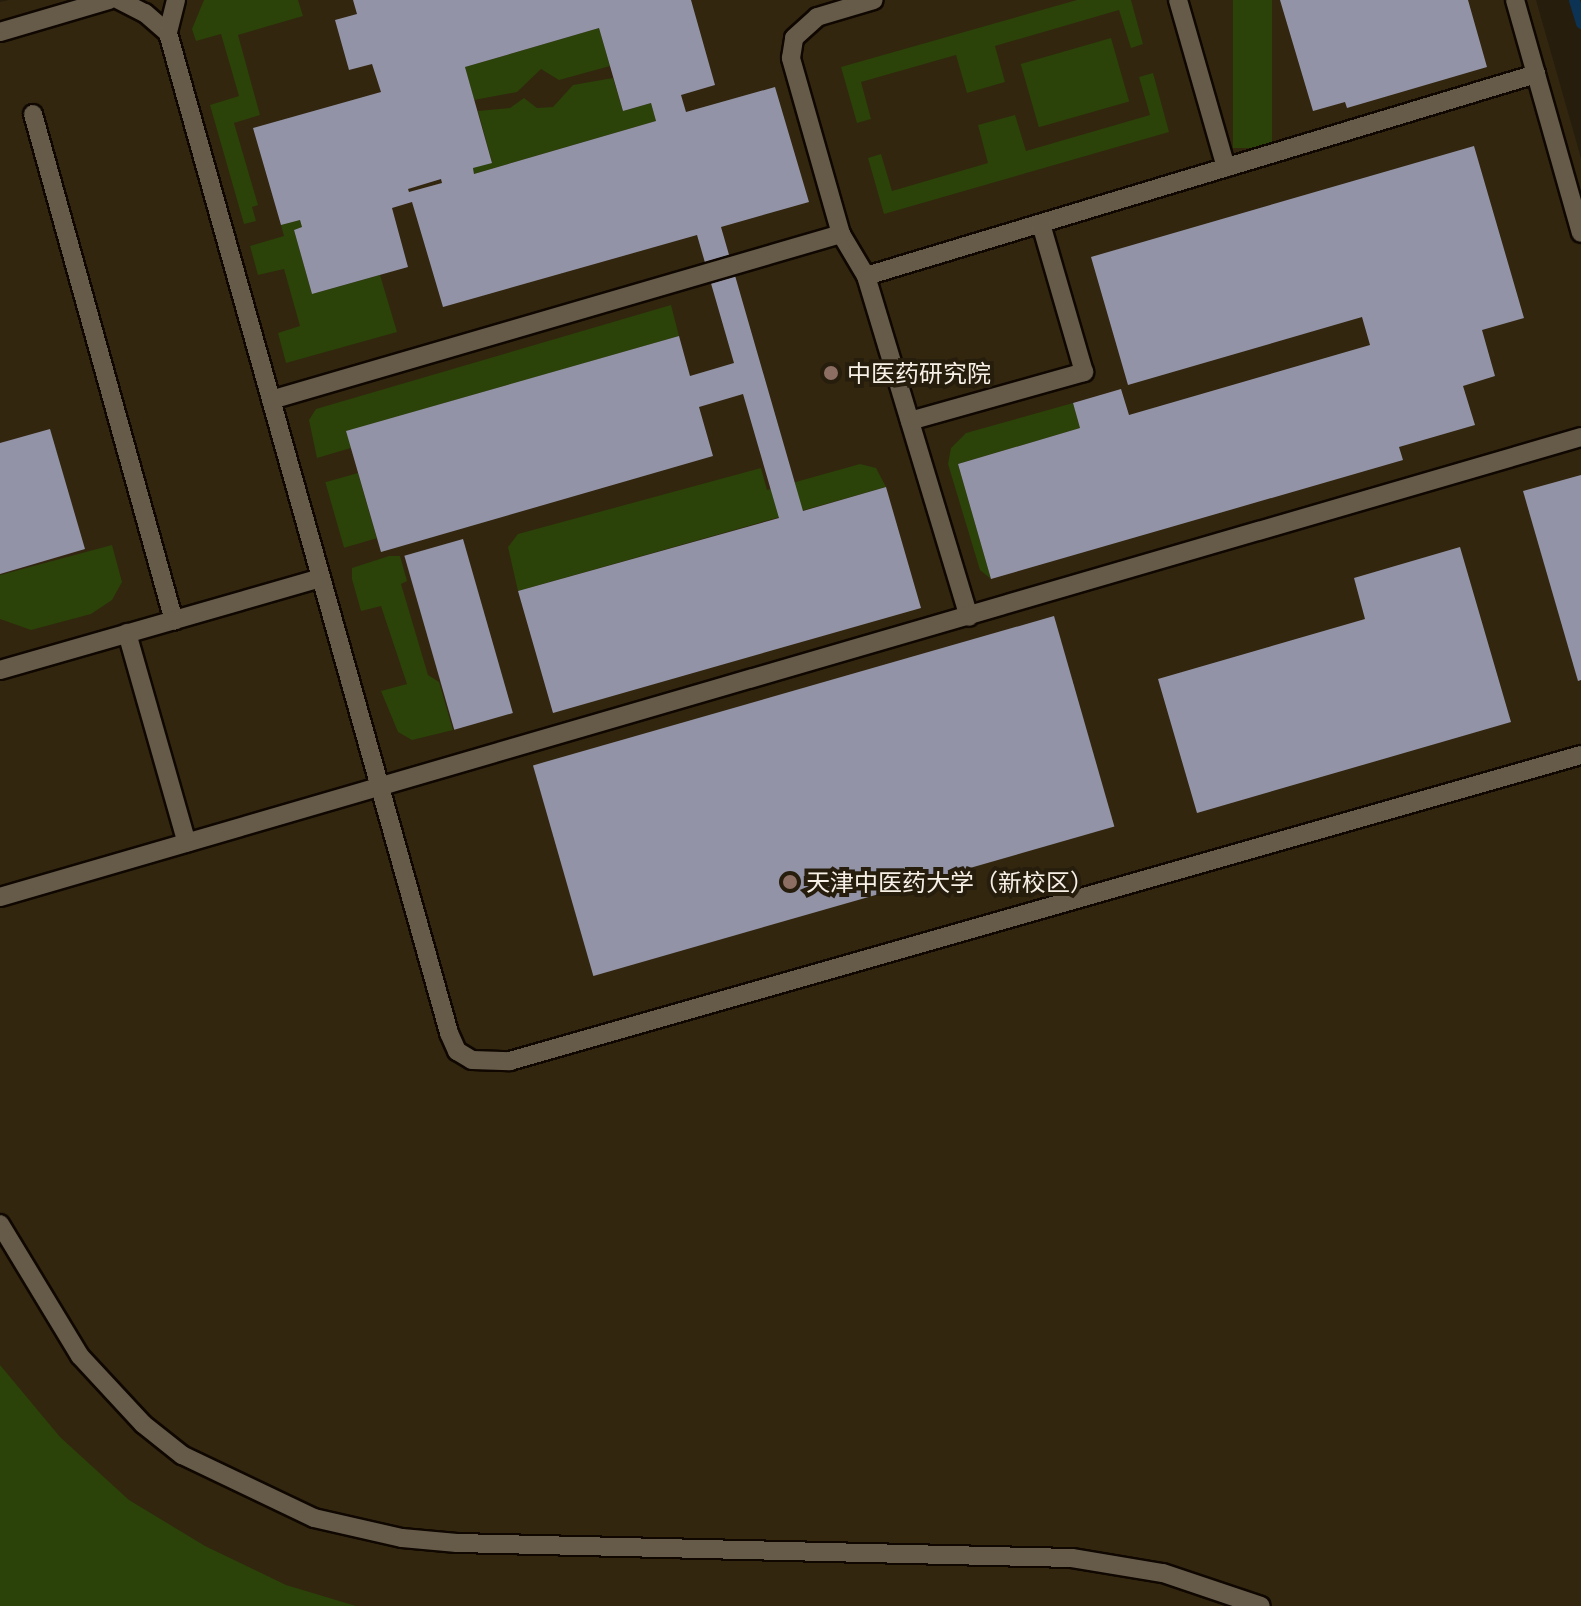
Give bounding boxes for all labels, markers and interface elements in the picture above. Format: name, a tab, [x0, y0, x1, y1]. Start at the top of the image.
place label: 中医药研究院	[847, 359, 991, 387]
marker: 中医药研究院	[822, 364, 840, 382]
place label: 天津中医药大学（新校区）	[806, 868, 1094, 896]
marker: 天津中医药大学（新校区）	[781, 873, 799, 891]

